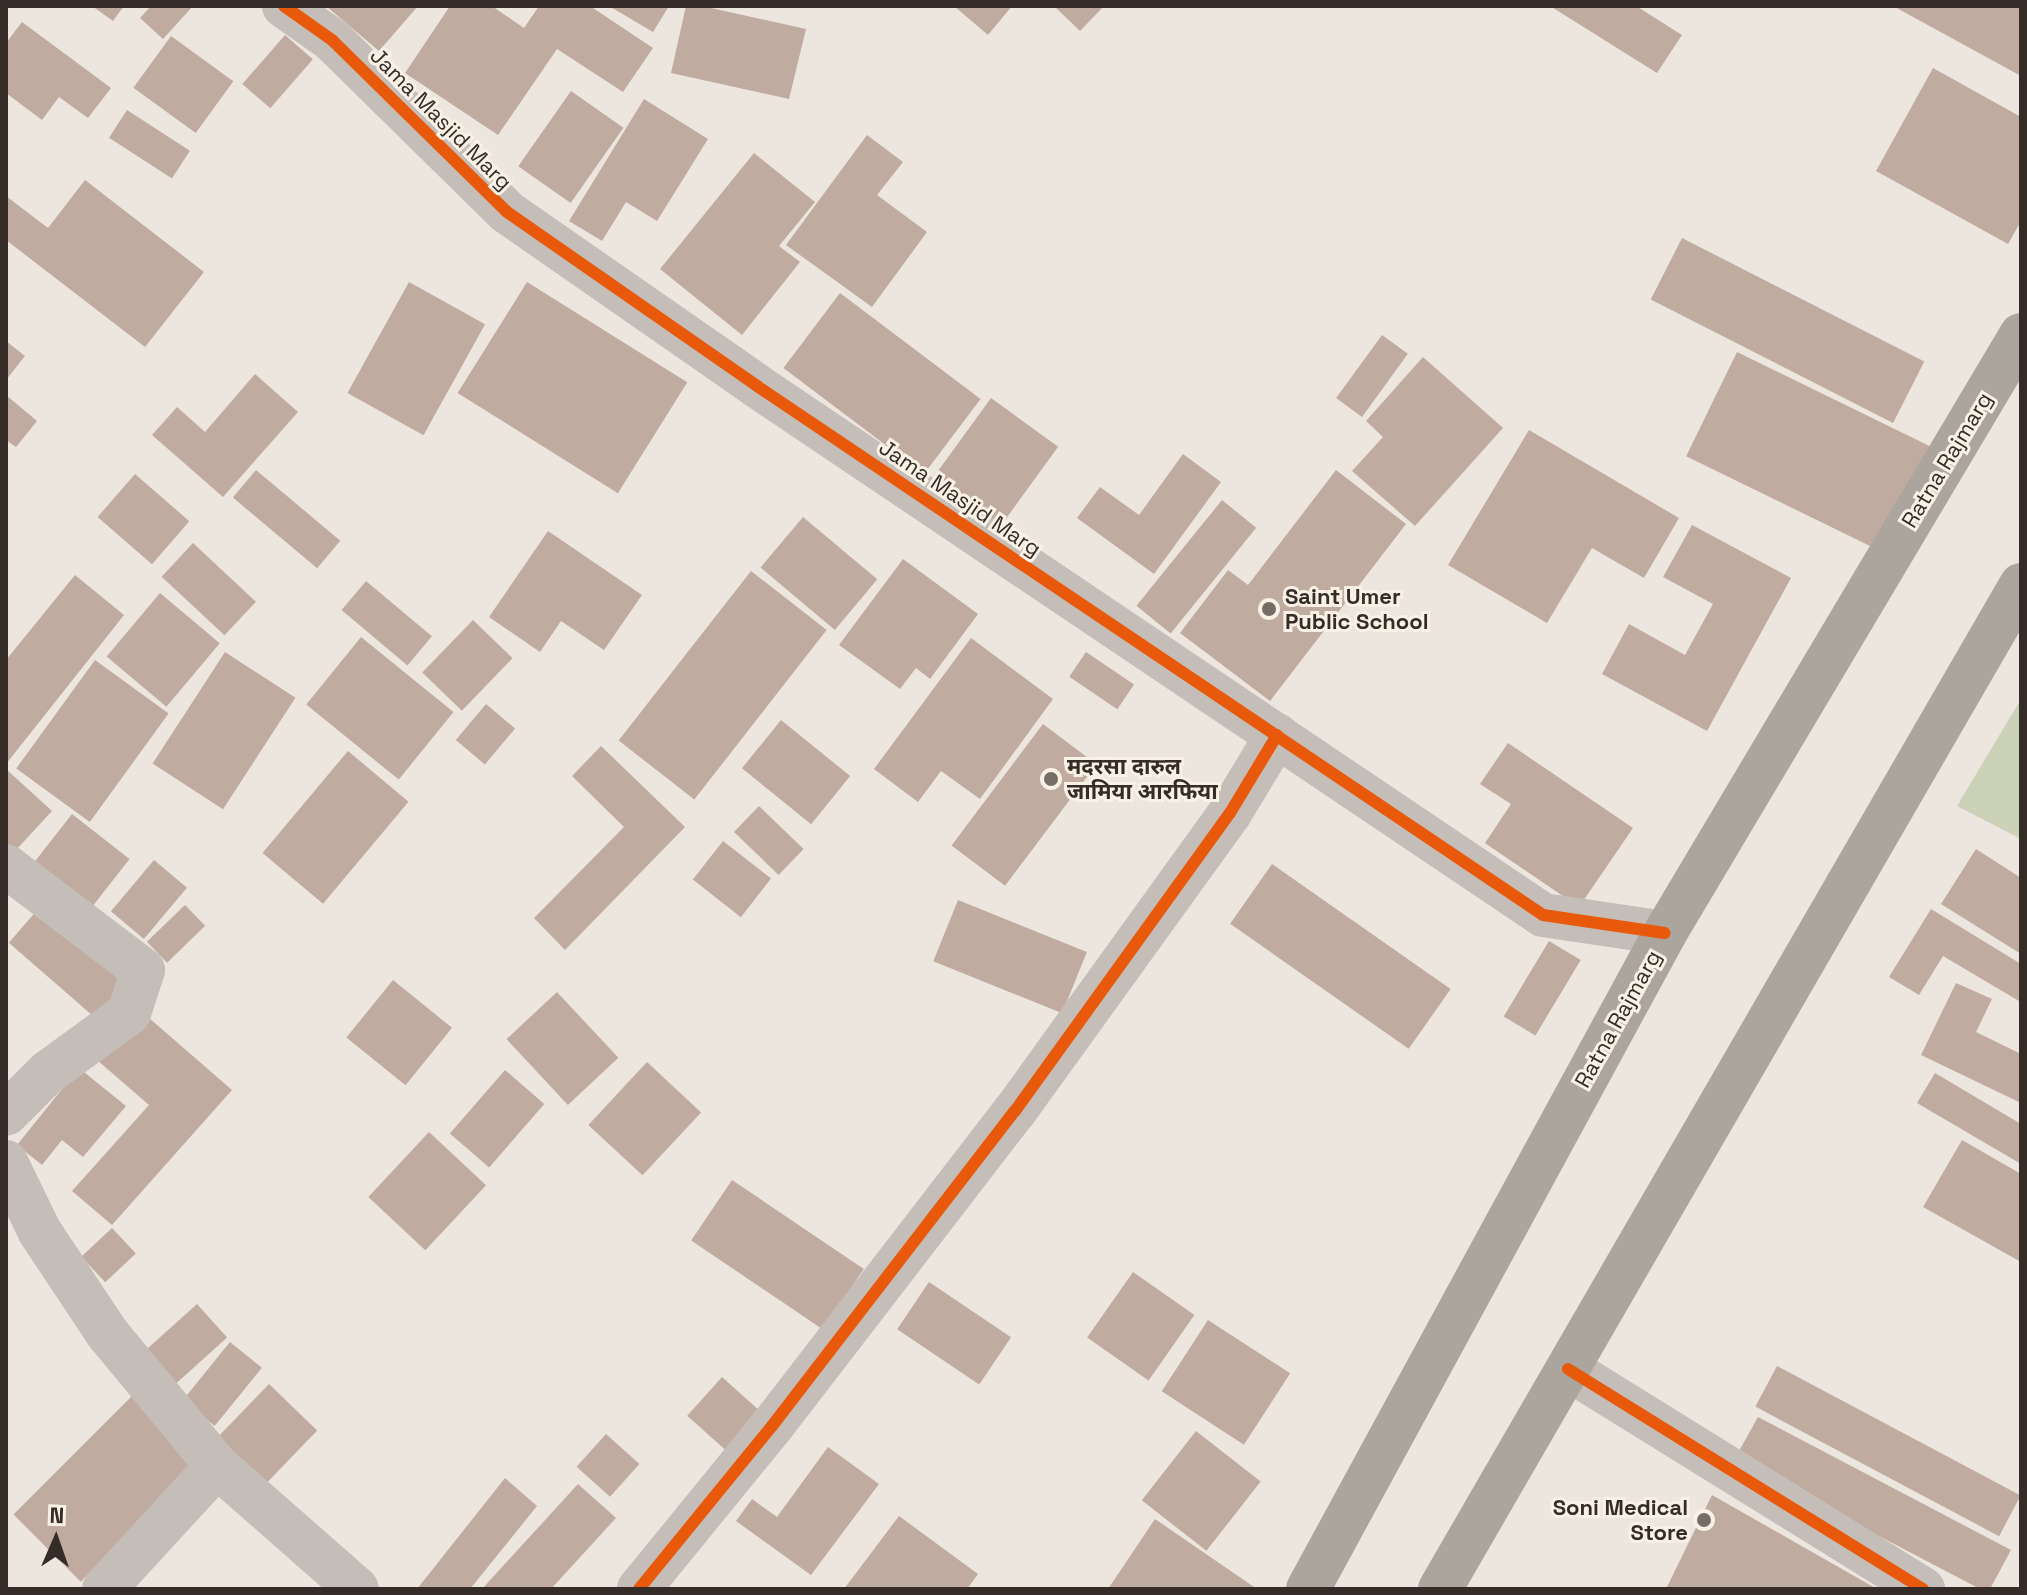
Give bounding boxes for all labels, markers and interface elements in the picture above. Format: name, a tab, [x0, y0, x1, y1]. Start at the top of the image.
street label: Jama Masjid Marg	[365, 43, 517, 195]
street label: Ratna Rajmarg	[1896, 387, 1998, 533]
street label: Jama Masjid Marg	[874, 434, 1046, 562]
place label: Saint Umer Public School	[1285, 583, 1429, 634]
marker: Saint Umer Public School	[1260, 600, 1278, 618]
place label: मदरसा दारुल जामिया आरफिया	[1067, 753, 1218, 804]
marker: मदरसा दारुल जामिया आरफिया	[1042, 770, 1060, 788]
street label: Ratna Rajmarg	[1569, 946, 1667, 1092]
place label: Soni Medical Store	[1553, 1494, 1688, 1546]
north arrow	[16, 1499, 96, 1579]
text: N	[49, 1501, 65, 1529]
marker: Soni Medical Store	[1695, 1511, 1713, 1529]

